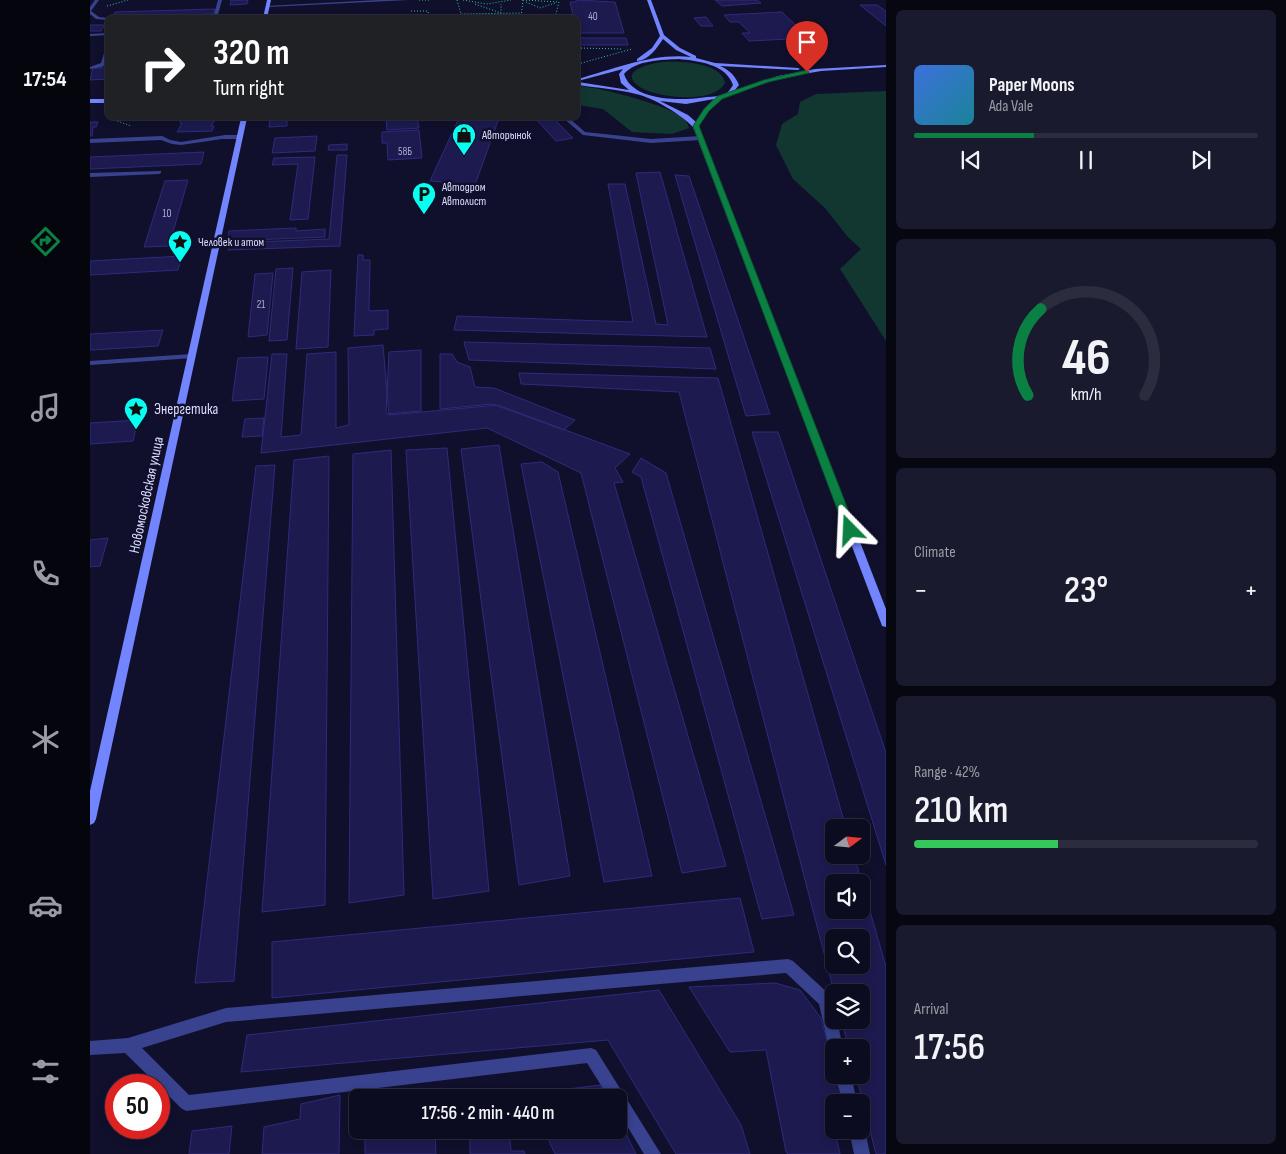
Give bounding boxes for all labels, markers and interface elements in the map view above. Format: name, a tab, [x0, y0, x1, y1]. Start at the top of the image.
house number: 40	[588, 10, 598, 23]
pin	[786, 21, 828, 72]
icon: arrive	[793, 28, 821, 56]
text: 320 m	[213, 32, 289, 75]
icon: right	[130, 35, 195, 100]
text: 17:54	[24, 66, 66, 93]
text: Paper Moons	[989, 74, 1075, 97]
text: Turn right	[213, 75, 284, 102]
text: Ada Vale	[989, 97, 1033, 116]
shop icon: Авторынок	[451, 122, 477, 156]
place label: Авторынок	[481, 128, 532, 143]
house number: 58Б	[398, 145, 412, 158]
icon: previous	[957, 146, 985, 174]
icon: pause	[1072, 146, 1100, 174]
icon: next	[1187, 146, 1215, 174]
place label: Автодром Автолист	[441, 180, 487, 209]
parking icon: Автодром Автолист	[411, 181, 437, 215]
house number: 10	[163, 207, 171, 220]
icon: directions	[28, 224, 63, 259]
place icon: Человек и атом	[167, 229, 193, 263]
place label: Человек и атом	[198, 235, 264, 250]
house number: 21	[257, 298, 265, 311]
text: 46	[1062, 327, 1110, 390]
text: km/h	[1071, 384, 1101, 405]
icon: music	[28, 390, 63, 425]
place icon: Энергетика	[123, 396, 149, 430]
place label: Энергетика	[154, 400, 219, 419]
street label: Новомосковская улица	[125, 435, 168, 555]
position arrow	[823, 503, 875, 555]
text: Climate	[914, 543, 956, 562]
icon: phone	[28, 556, 63, 591]
text: 23°	[1064, 568, 1108, 613]
text: −	[914, 574, 928, 607]
text: +	[1244, 574, 1258, 607]
icon: climate	[28, 722, 63, 757]
text: Range · 42%	[914, 763, 980, 782]
text: 210 km	[914, 788, 1008, 833]
north arrow	[825, 819, 870, 864]
map controls	[825, 819, 870, 1139]
button: sound	[825, 874, 870, 919]
icon: car	[28, 888, 63, 923]
button: search	[825, 929, 870, 974]
button: layers	[825, 984, 870, 1029]
text: Arrival	[914, 1000, 948, 1019]
text: 17:56	[914, 1025, 985, 1070]
button: +	[825, 1039, 870, 1084]
icon: filters	[28, 1054, 63, 1089]
speed limit sign: 50	[105, 1074, 170, 1139]
button: −	[825, 1094, 870, 1139]
text: 17:56 · 2 min · 440 m	[422, 1102, 554, 1125]

